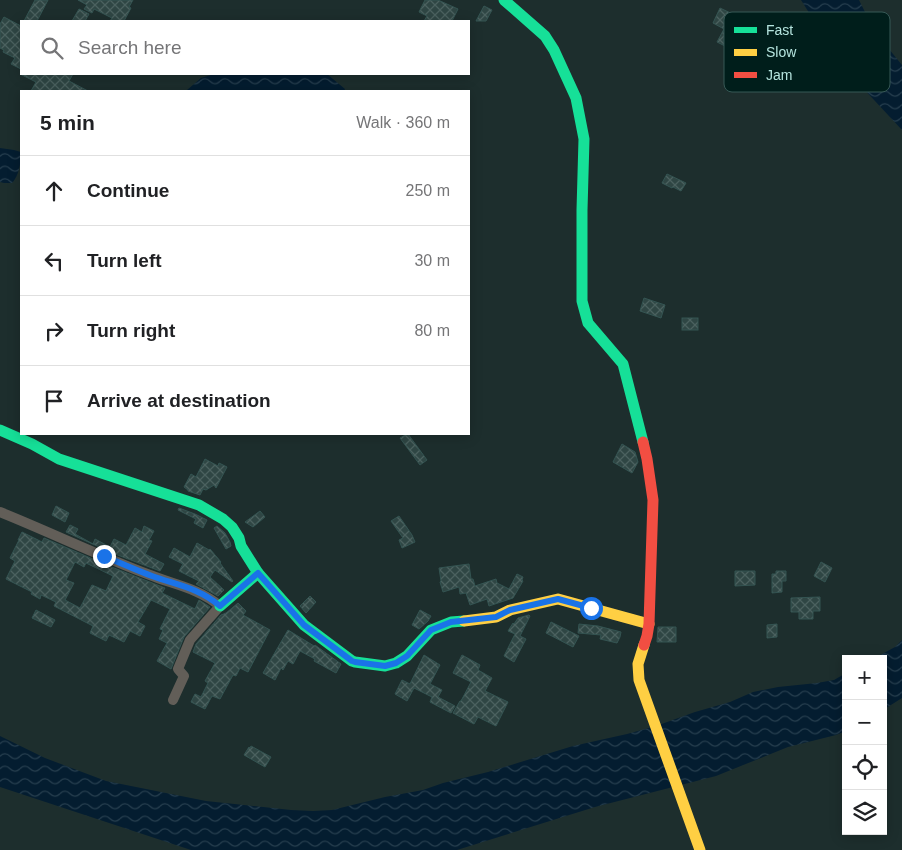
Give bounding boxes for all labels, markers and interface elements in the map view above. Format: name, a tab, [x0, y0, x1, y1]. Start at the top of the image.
legend	[724, 12, 890, 92]
search box	[20, 20, 470, 75]
text: Fast	[766, 22, 793, 38]
icon: search	[38, 34, 66, 62]
text: Search here	[78, 37, 182, 58]
text: Slow	[766, 44, 797, 60]
text: Jam	[766, 67, 792, 83]
text: 5 min	[40, 111, 95, 134]
text: Walk · 360 m	[356, 114, 450, 131]
icon: ahead	[40, 177, 68, 205]
text: Continue	[87, 180, 169, 201]
text: 250 m	[406, 182, 450, 199]
icon: left	[40, 247, 68, 275]
text: Turn left	[87, 250, 162, 271]
text: 30 m	[414, 252, 450, 269]
icon: right	[40, 317, 68, 345]
text: Turn right	[87, 320, 175, 341]
text: 80 m	[414, 322, 450, 339]
icon: arrive	[40, 387, 68, 415]
text: Arrive at destination	[87, 390, 271, 411]
route end	[93, 545, 116, 568]
route start	[580, 597, 603, 620]
map controls	[842, 655, 887, 835]
button: +	[842, 655, 887, 700]
button: −	[842, 700, 887, 745]
button: locate	[842, 745, 887, 790]
button: layers	[842, 790, 887, 835]

